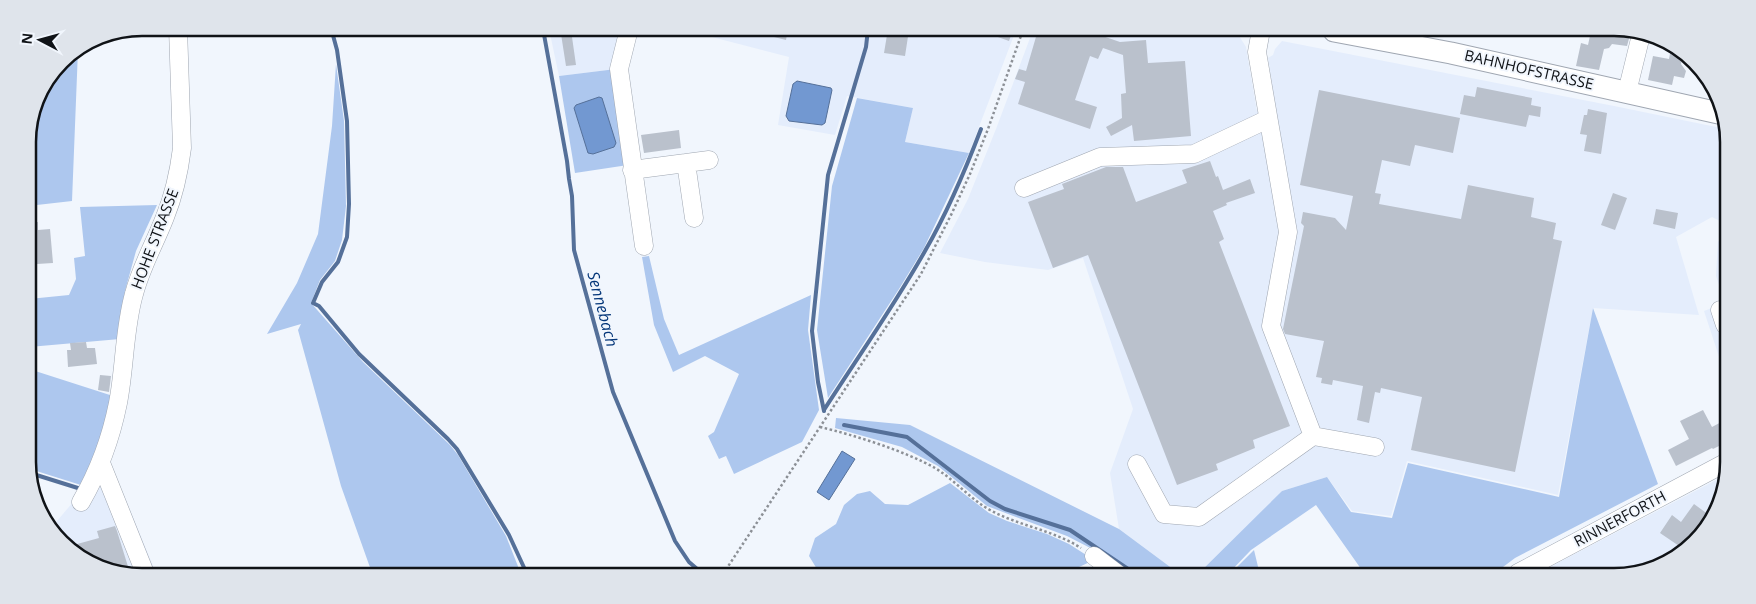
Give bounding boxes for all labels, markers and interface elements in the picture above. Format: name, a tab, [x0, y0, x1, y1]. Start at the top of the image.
north arrow	[15, 15, 65, 65]
text: N	[17, 32, 37, 45]
street label: BAHNHOFSTRASSE	[1463, 44, 1596, 94]
street label: HOHE STRASSE	[126, 186, 182, 292]
water label: Sennebach	[582, 269, 624, 349]
street label: RINNERFORTH	[1570, 485, 1669, 551]

